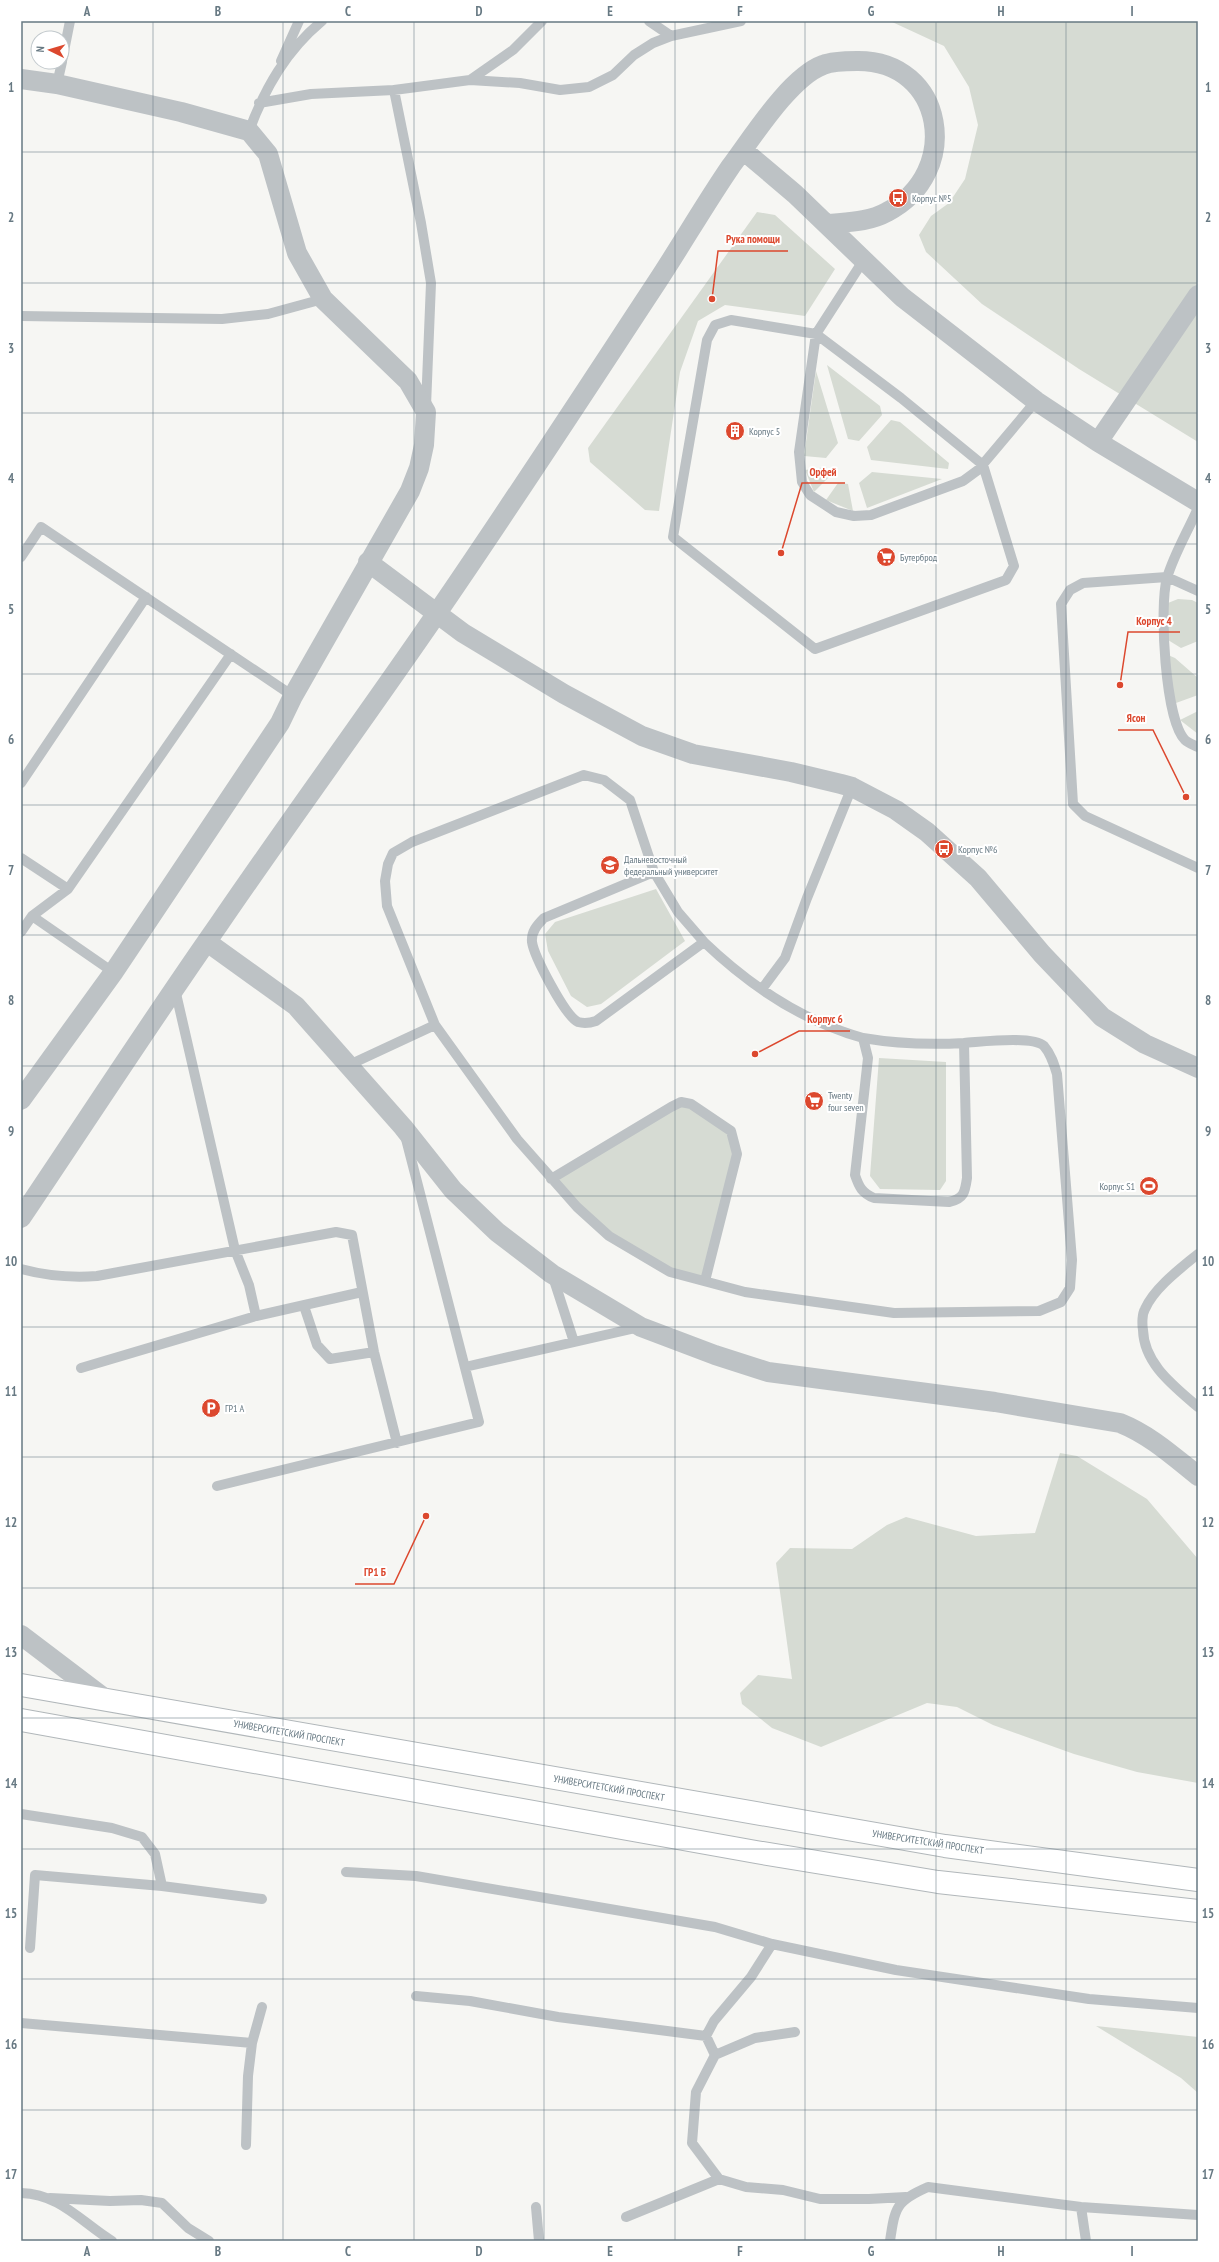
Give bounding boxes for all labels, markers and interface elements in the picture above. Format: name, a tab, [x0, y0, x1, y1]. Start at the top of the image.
text: A	[83, 3, 91, 20]
text: B	[215, 3, 221, 20]
text: C	[345, 3, 351, 20]
text: D	[476, 3, 483, 20]
text: E	[607, 3, 613, 20]
text: F	[737, 3, 743, 20]
text: G	[868, 3, 875, 20]
text: H	[998, 3, 1005, 20]
text: I	[1130, 3, 1134, 20]
north arrow	[30, 30, 70, 70]
text: N	[33, 46, 47, 53]
text: 1	[8, 79, 14, 96]
text: 1	[1205, 79, 1211, 96]
bus stop icon: Корпус №5	[887, 187, 909, 209]
place label: Корпус №5	[912, 192, 952, 205]
text: 2	[8, 209, 14, 226]
text: 2	[1205, 209, 1211, 226]
callout: Рука помощи	[718, 228, 788, 251]
text: Рука помощи	[726, 232, 780, 246]
text: 3	[8, 340, 14, 357]
text: 3	[1205, 340, 1211, 357]
building icon: Корпус 5	[724, 420, 746, 442]
place label: Корпус 5	[749, 425, 780, 438]
callout: Орфей	[802, 460, 845, 483]
text: Орфей	[809, 465, 837, 479]
text: 4	[8, 470, 15, 487]
text: 4	[1205, 470, 1212, 487]
supermarket icon: Бутерброд	[875, 546, 897, 568]
place label: Бутерброд	[900, 551, 938, 564]
text: 5	[8, 601, 14, 618]
text: 5	[1205, 601, 1211, 618]
callout: Корпус 4	[1128, 609, 1180, 632]
text: Корпус 4	[1136, 614, 1173, 628]
callout: Ясон	[1118, 707, 1153, 730]
text: Ясон	[1127, 711, 1146, 725]
text: 6	[8, 731, 14, 748]
text: 6	[1205, 731, 1211, 748]
bus stop icon: Корпус №6	[933, 838, 955, 860]
place label: Корпус №6	[958, 843, 998, 856]
place label: Дальневосточный федеральный университет	[624, 853, 719, 878]
school or university icon: Дальневосточный федеральный университет	[599, 854, 621, 876]
text: 7	[8, 862, 14, 879]
text: 7	[1205, 862, 1211, 879]
text: 8	[8, 992, 14, 1009]
text: 8	[1205, 992, 1211, 1009]
callout: Корпус 6	[799, 1008, 850, 1031]
text: Корпус 6	[807, 1012, 843, 1026]
place label: Twenty four seven	[828, 1089, 864, 1114]
supermarket icon: Twenty four seven	[803, 1090, 825, 1112]
text: 9	[8, 1123, 14, 1140]
text: 9	[1205, 1123, 1211, 1140]
sports icon: Корпус S1	[1138, 1175, 1160, 1197]
place label: Корпус S1	[1099, 1180, 1135, 1193]
text: 10	[5, 1253, 17, 1270]
text: 10	[1202, 1253, 1214, 1270]
text: 11	[5, 1383, 17, 1400]
text: 11	[1202, 1383, 1214, 1400]
parking icon: ГР1 А	[200, 1397, 222, 1419]
place label: ГР1 А	[225, 1402, 244, 1415]
text: 12	[5, 1514, 17, 1531]
text: 12	[1202, 1514, 1214, 1531]
callout: ГР1 Б	[355, 1561, 394, 1584]
text: ГР1 Б	[364, 1565, 386, 1579]
text: 13	[5, 1644, 17, 1661]
text: 13	[1202, 1644, 1214, 1661]
street label: УНИВЕРСИТЕТСКИЙ ПРОСПЕКТ	[232, 1717, 346, 1749]
street label: УНИВЕРСИТЕТСКИЙ ПРОСПЕКТ	[552, 1772, 666, 1804]
text: 14	[5, 1775, 18, 1792]
text: 14	[1202, 1775, 1215, 1792]
street label: УНИВЕРСИТЕТСКИЙ ПРОСПЕКТ	[871, 1827, 985, 1857]
text: 15	[5, 1905, 17, 1922]
text: 15	[1202, 1905, 1214, 1922]
text: 16	[5, 2036, 17, 2053]
text: 16	[1202, 2036, 1214, 2053]
text: 17	[5, 2166, 17, 2183]
text: 17	[1202, 2166, 1214, 2183]
text: A	[83, 2243, 91, 2260]
text: B	[215, 2243, 221, 2260]
text: C	[345, 2243, 351, 2260]
text: D	[476, 2243, 483, 2260]
text: E	[607, 2243, 613, 2260]
text: F	[737, 2243, 743, 2260]
text: G	[868, 2243, 875, 2260]
text: H	[998, 2243, 1005, 2260]
text: I	[1130, 2243, 1134, 2260]

